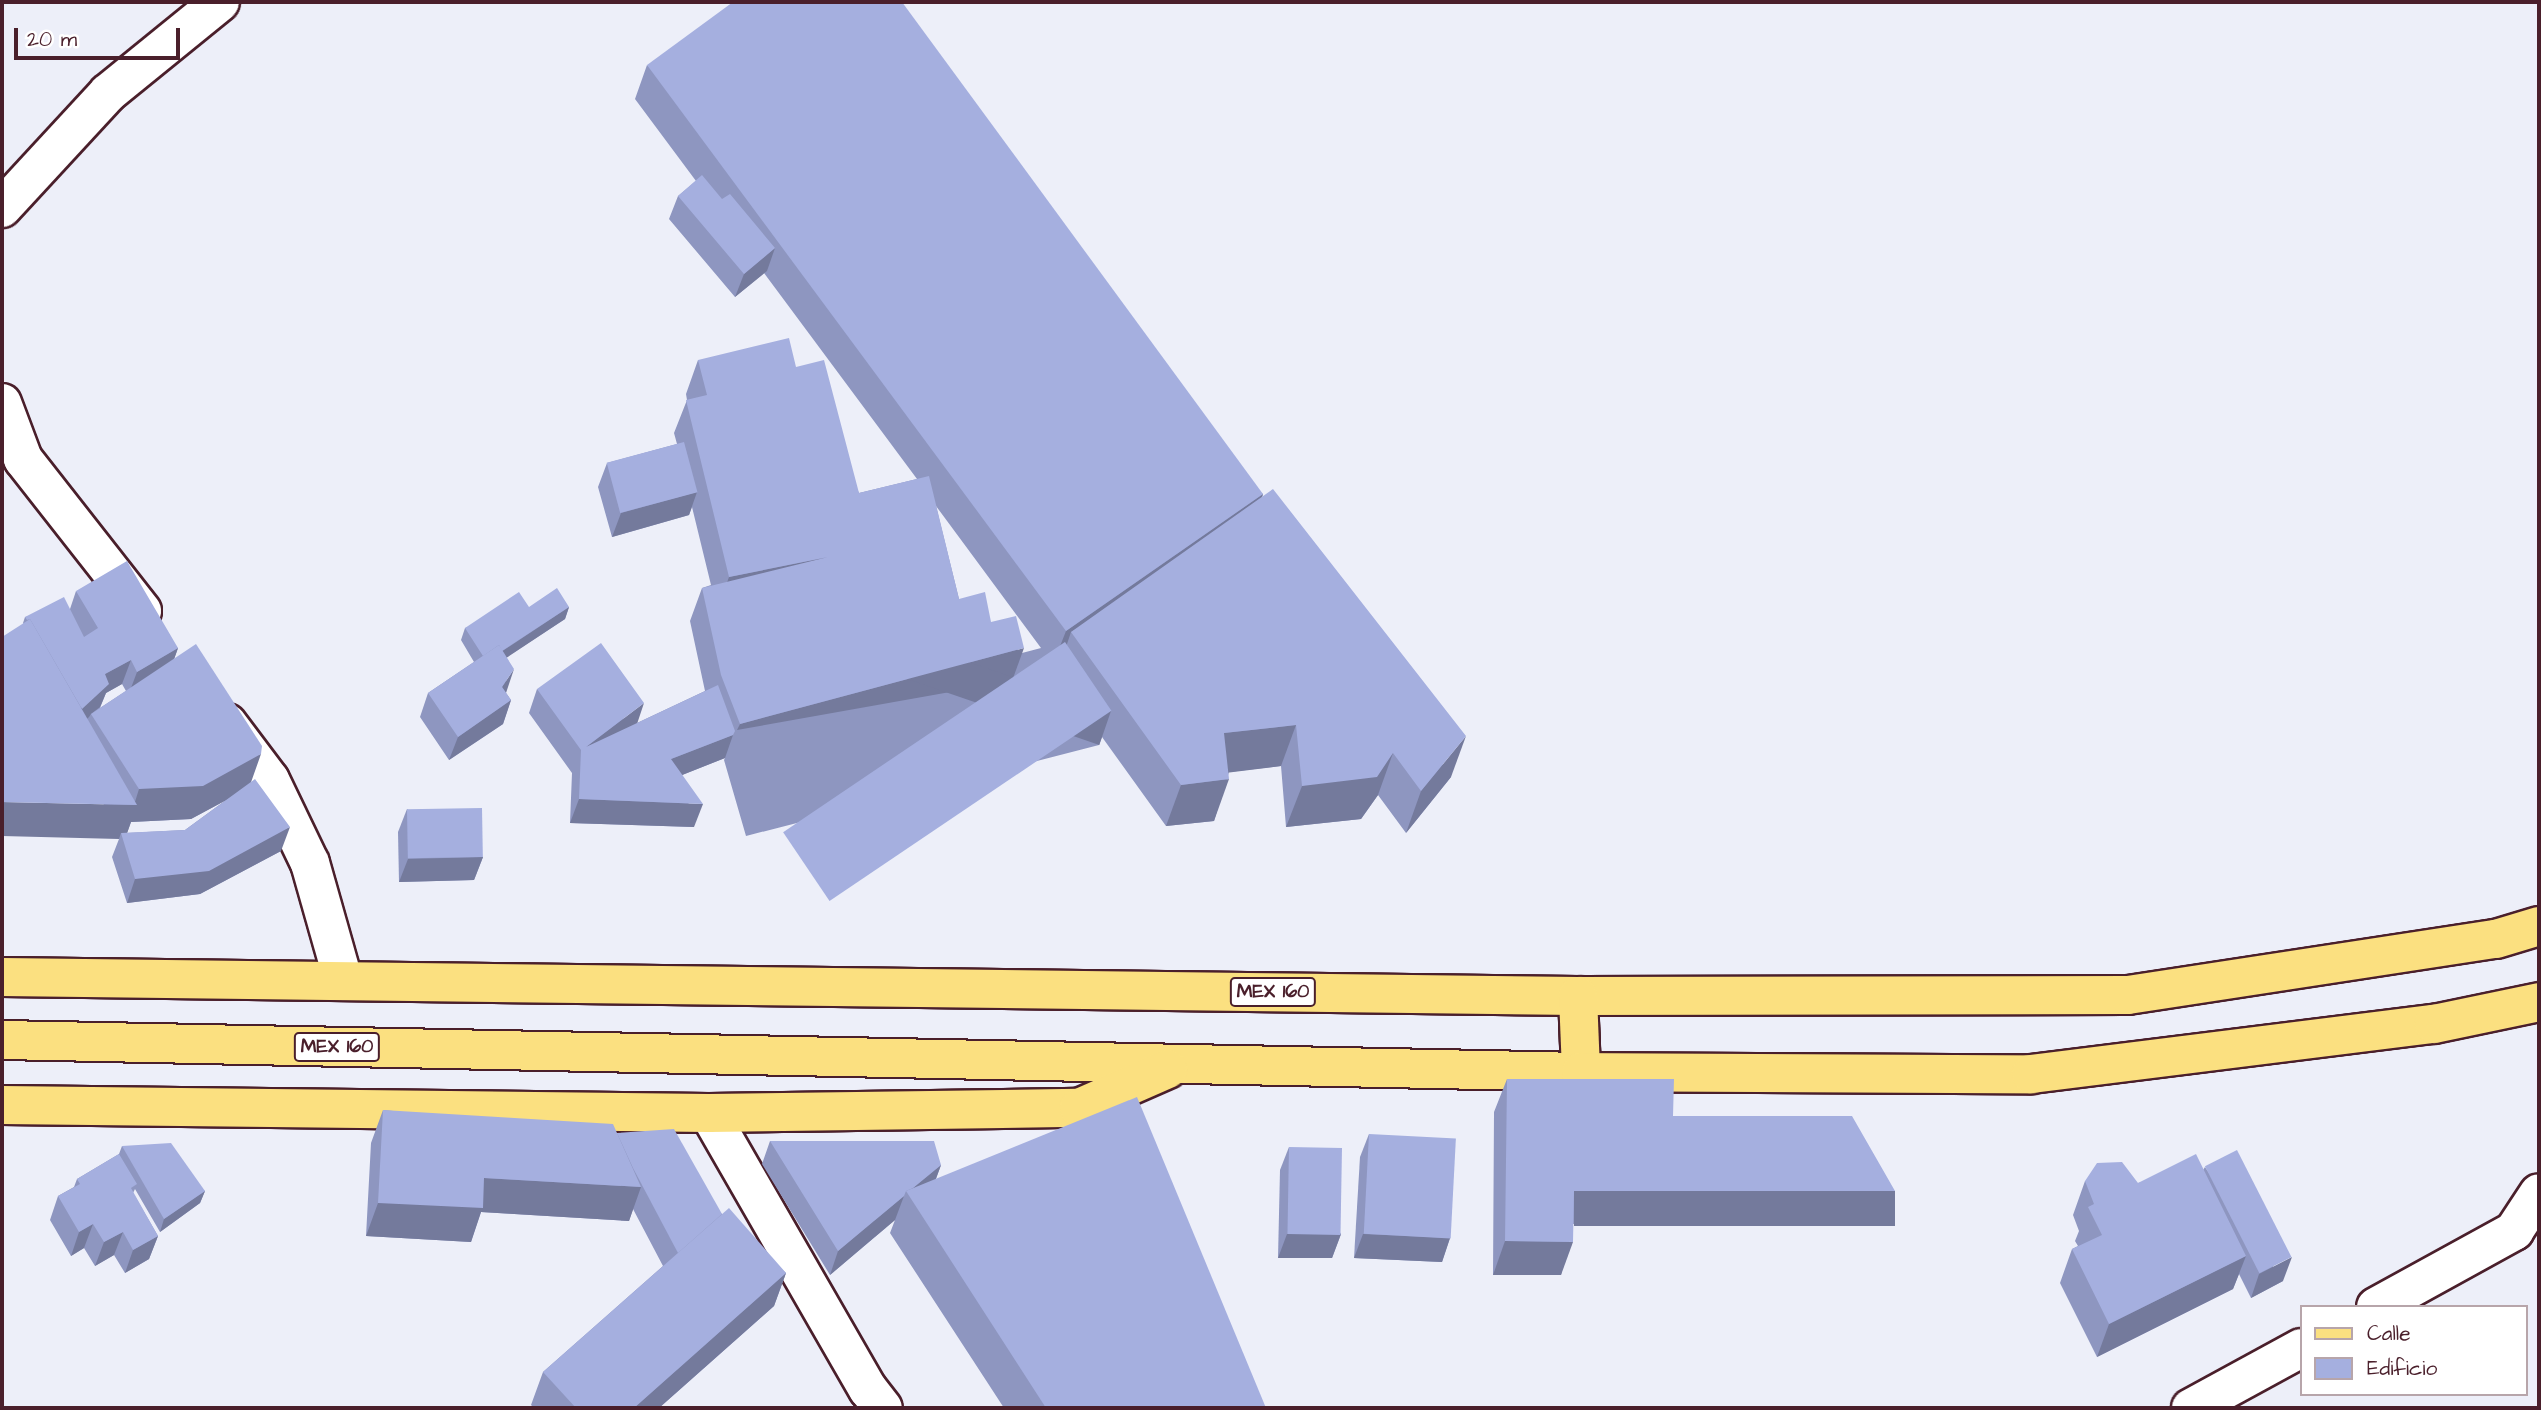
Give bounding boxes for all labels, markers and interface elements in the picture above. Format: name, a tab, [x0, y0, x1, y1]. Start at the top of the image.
scale bar	[18, 14, 184, 58]
text: 20 m	[27, 25, 77, 54]
road number: MEX 160	[1229, 976, 1317, 1008]
road number: MEX 160	[293, 1032, 381, 1063]
legend	[2300, 1305, 2527, 1396]
text: Calle	[2367, 1319, 2411, 1348]
text: Edificio	[2367, 1354, 2437, 1383]

